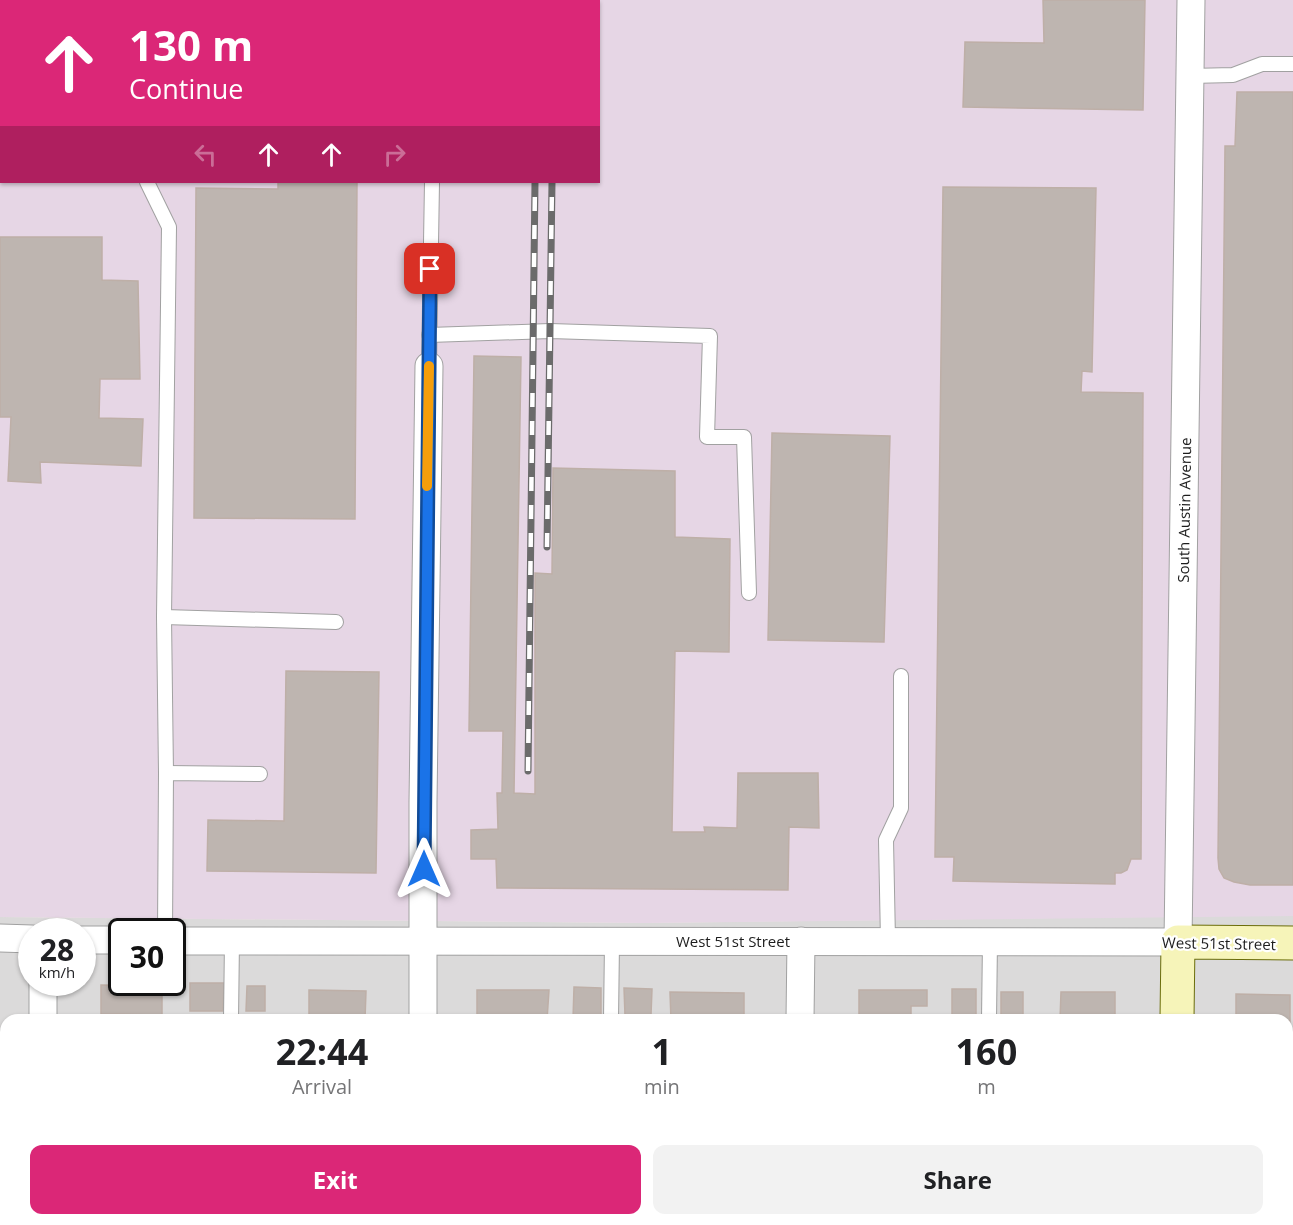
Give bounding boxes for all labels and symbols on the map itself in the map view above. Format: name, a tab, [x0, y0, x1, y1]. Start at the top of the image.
pin	[404, 243, 455, 294]
street label: South Austin Avenue	[1173, 437, 1195, 583]
position arrow	[392, 837, 456, 901]
speed limit sign: 30	[108, 918, 186, 996]
street label: West 51st Street	[676, 931, 790, 951]
street label: West 51st Street	[1162, 932, 1276, 954]

